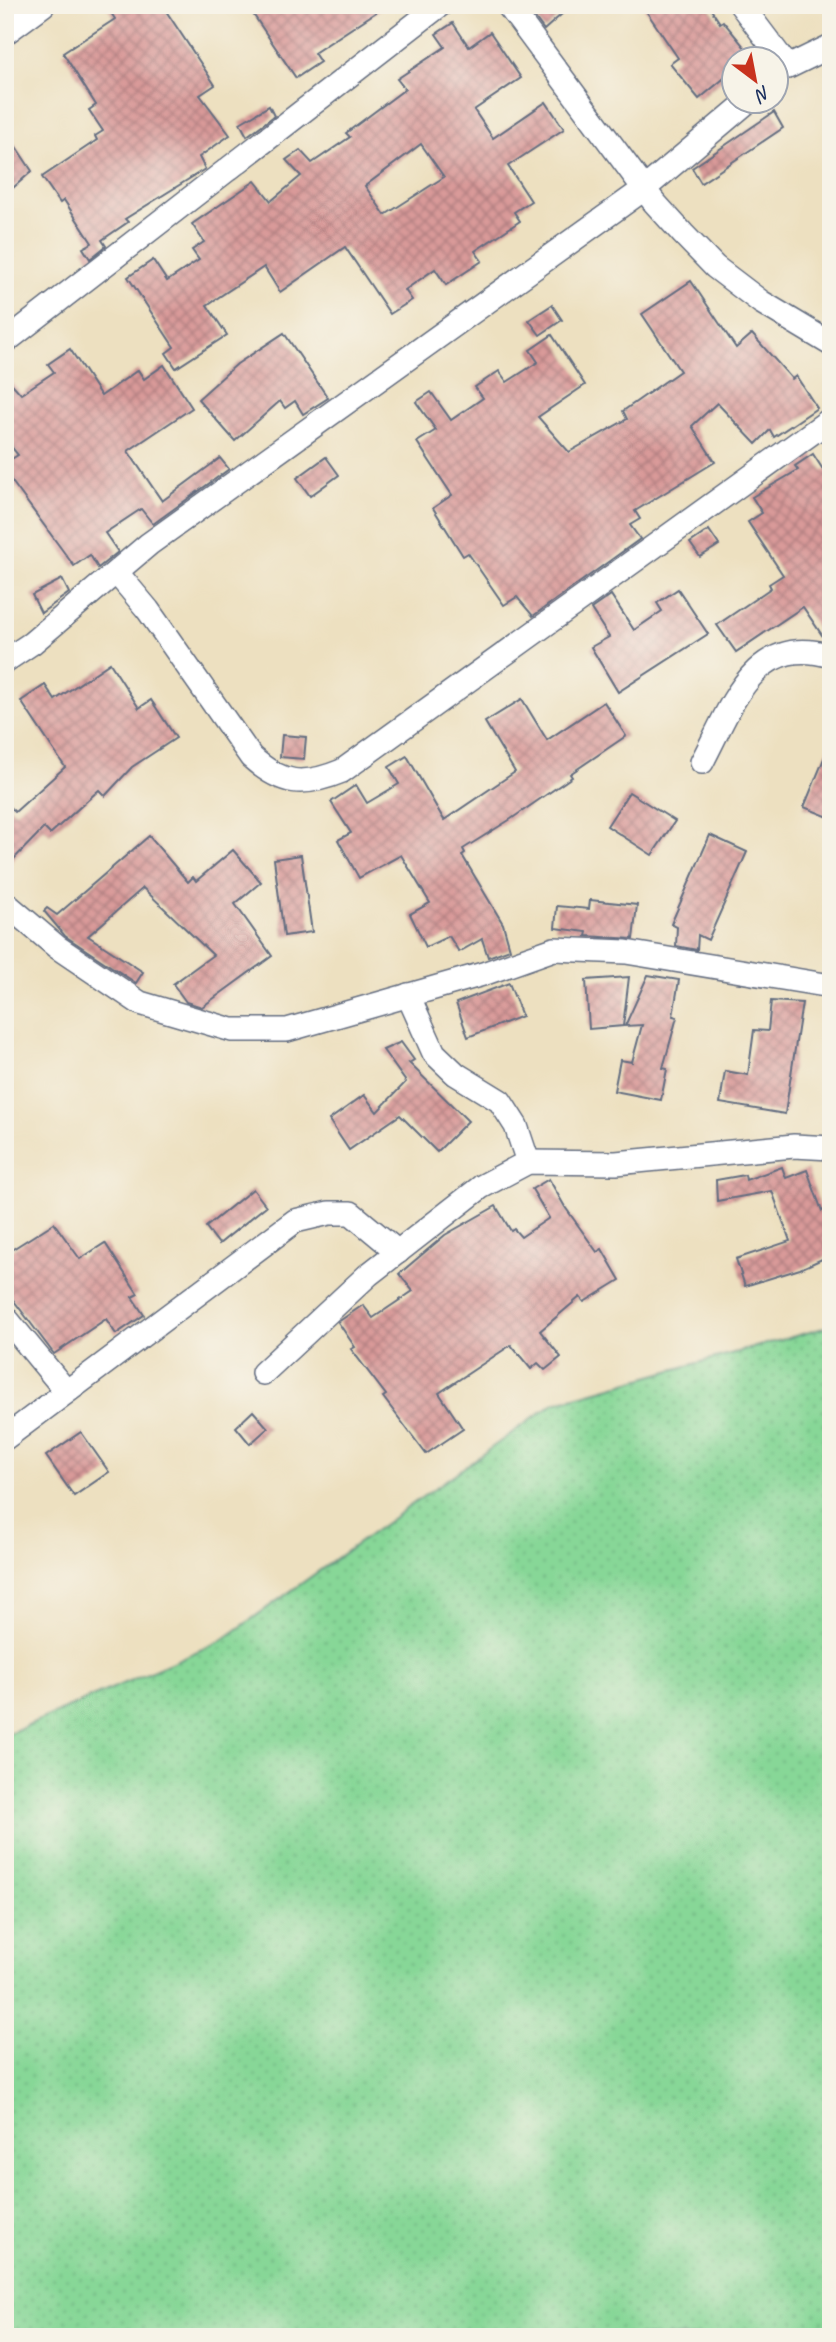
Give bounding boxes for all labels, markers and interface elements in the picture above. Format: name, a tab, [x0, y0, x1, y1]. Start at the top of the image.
north arrow	[720, 46, 790, 116]
text: N	[749, 80, 775, 109]

